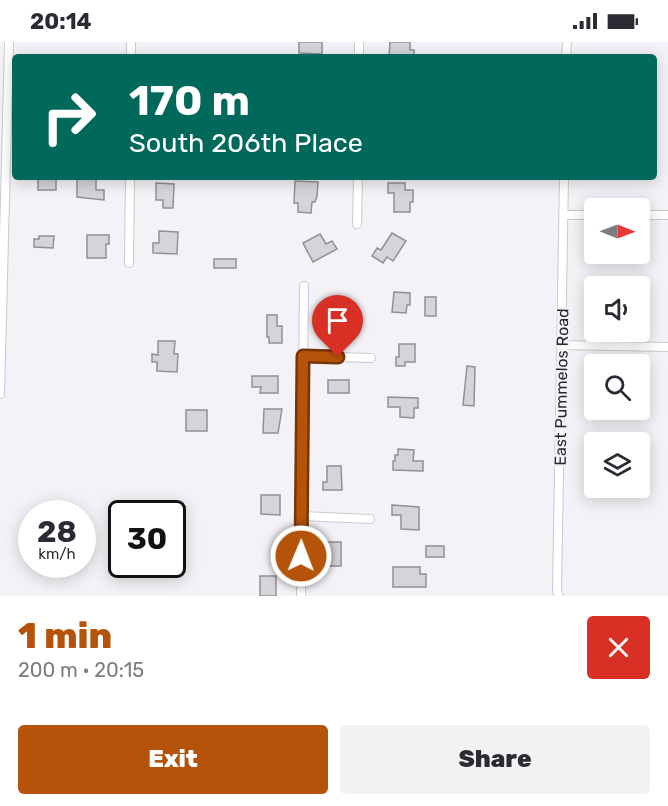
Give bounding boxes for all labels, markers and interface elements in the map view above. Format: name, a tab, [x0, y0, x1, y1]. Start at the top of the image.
text: 20:14	[30, 8, 92, 35]
text: 170 m	[129, 76, 250, 126]
icon: right	[30, 78, 108, 156]
text: South 206th Place	[129, 127, 363, 159]
north arrow	[584, 198, 650, 264]
map controls	[584, 198, 650, 498]
button: sound	[584, 276, 650, 342]
pin	[312, 295, 363, 357]
icon: arrive	[321, 304, 354, 337]
street label: East Pummelos Road	[551, 308, 572, 466]
button: search	[584, 354, 650, 420]
button: layers	[584, 432, 650, 498]
speed limit sign: 30	[108, 500, 186, 578]
text: 28	[37, 514, 77, 550]
position arrow	[269, 524, 333, 588]
text: km/h	[38, 545, 76, 563]
text: 1 min	[18, 614, 112, 657]
button: close	[587, 616, 650, 679]
text: 200 m · 20:15	[18, 658, 144, 682]
button: Exit	[18, 725, 328, 794]
button: Share	[340, 725, 650, 794]

